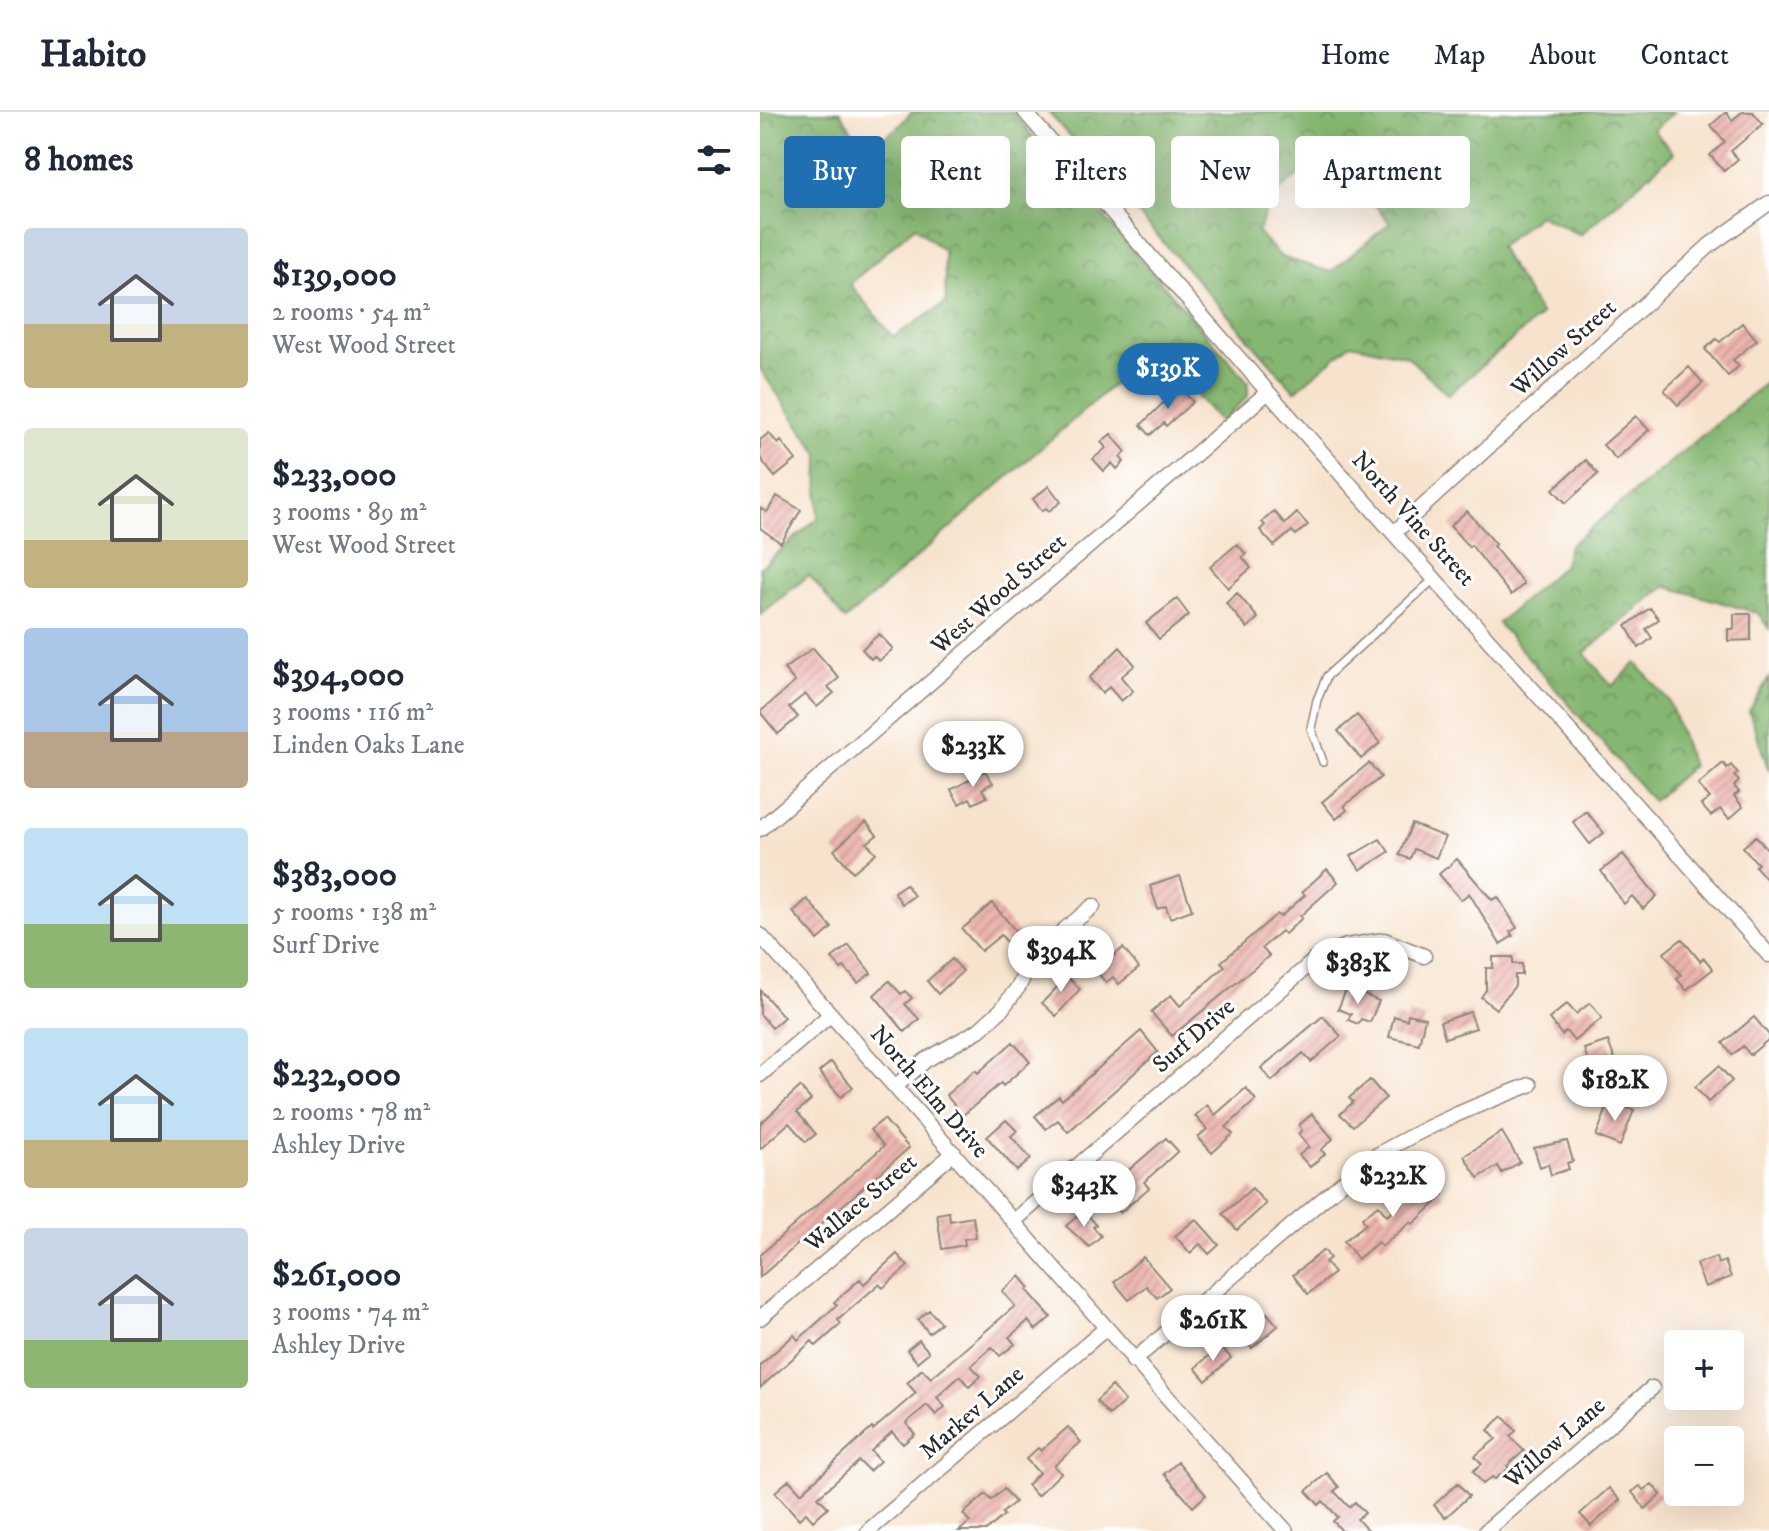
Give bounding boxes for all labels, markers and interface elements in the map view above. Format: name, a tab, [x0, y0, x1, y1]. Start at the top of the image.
text: Habito	[40, 31, 146, 79]
text: Home	[1321, 38, 1390, 73]
text: Map	[1434, 38, 1485, 73]
text: About	[1529, 38, 1596, 73]
text: Contact	[1640, 38, 1729, 73]
chip: Buy	[784, 136, 885, 208]
chip: Rent	[901, 136, 1010, 208]
chip: Filters	[1026, 136, 1155, 208]
chip: New	[1171, 136, 1279, 208]
chip: Apartment	[1295, 136, 1470, 208]
icon: filters	[692, 138, 736, 182]
text: 8 homes	[24, 139, 133, 181]
text: $139,000	[272, 254, 397, 296]
icon: home	[88, 260, 184, 356]
street label: Willow Street	[1504, 293, 1623, 404]
text: 2 rooms · 54 m²	[272, 296, 430, 329]
text: West Wood Street	[272, 329, 456, 362]
pin: $139K	[1112, 343, 1224, 411]
text: $139K	[1136, 352, 1200, 385]
street label: North Vine Street	[1345, 446, 1481, 593]
text: $233,000	[272, 454, 397, 496]
icon: home	[88, 460, 184, 556]
text: 3 rooms · 89 m²	[272, 496, 427, 529]
street label: West Wood Street	[924, 527, 1073, 662]
text: West Wood Street	[272, 529, 456, 562]
text: $394,000	[272, 654, 405, 696]
icon: home	[88, 660, 184, 756]
text: 3 rooms · 116 m²	[272, 696, 433, 729]
pin: $233K	[917, 721, 1029, 789]
text: Linden Oaks Lane	[272, 729, 465, 762]
text: $233K	[941, 730, 1005, 763]
text: $383,000	[272, 854, 397, 896]
icon: home	[88, 860, 184, 956]
text: 5 rooms · 138 m²	[272, 896, 436, 929]
pin: $394K	[1005, 926, 1117, 994]
text: Surf Drive	[272, 929, 380, 962]
text: $394K	[1026, 935, 1096, 968]
pin: $383K	[1302, 938, 1414, 1006]
text: $383K	[1326, 947, 1390, 980]
street label: Surf Drive	[1147, 992, 1241, 1080]
street label: North Elm Drive	[863, 1020, 995, 1165]
text: $232,000	[272, 1054, 401, 1096]
pin: $182K	[1559, 1055, 1671, 1123]
icon: home	[88, 1060, 184, 1156]
text: $182K	[1581, 1064, 1649, 1097]
text: 2 rooms · 78 m²	[272, 1096, 430, 1129]
text: Ashley Drive	[272, 1129, 405, 1162]
street label: Wallace Street	[798, 1147, 924, 1259]
pin: $232K	[1337, 1151, 1449, 1219]
text: $232K	[1359, 1160, 1427, 1193]
pin: $343K	[1028, 1161, 1140, 1229]
text: $343K	[1051, 1170, 1117, 1203]
text: $261,000	[272, 1254, 401, 1296]
icon: home	[88, 1260, 184, 1356]
pin: $261K	[1157, 1295, 1269, 1363]
text: 3 rooms · 74 m²	[272, 1296, 429, 1329]
text: $261K	[1179, 1304, 1247, 1337]
text: Ashley Drive	[272, 1329, 405, 1362]
map controls	[1664, 1330, 1744, 1506]
button: +	[1664, 1330, 1744, 1410]
street label: Markev Lane	[914, 1360, 1030, 1466]
street label: Willow Lane	[1497, 1391, 1612, 1496]
button: −	[1664, 1426, 1744, 1506]

